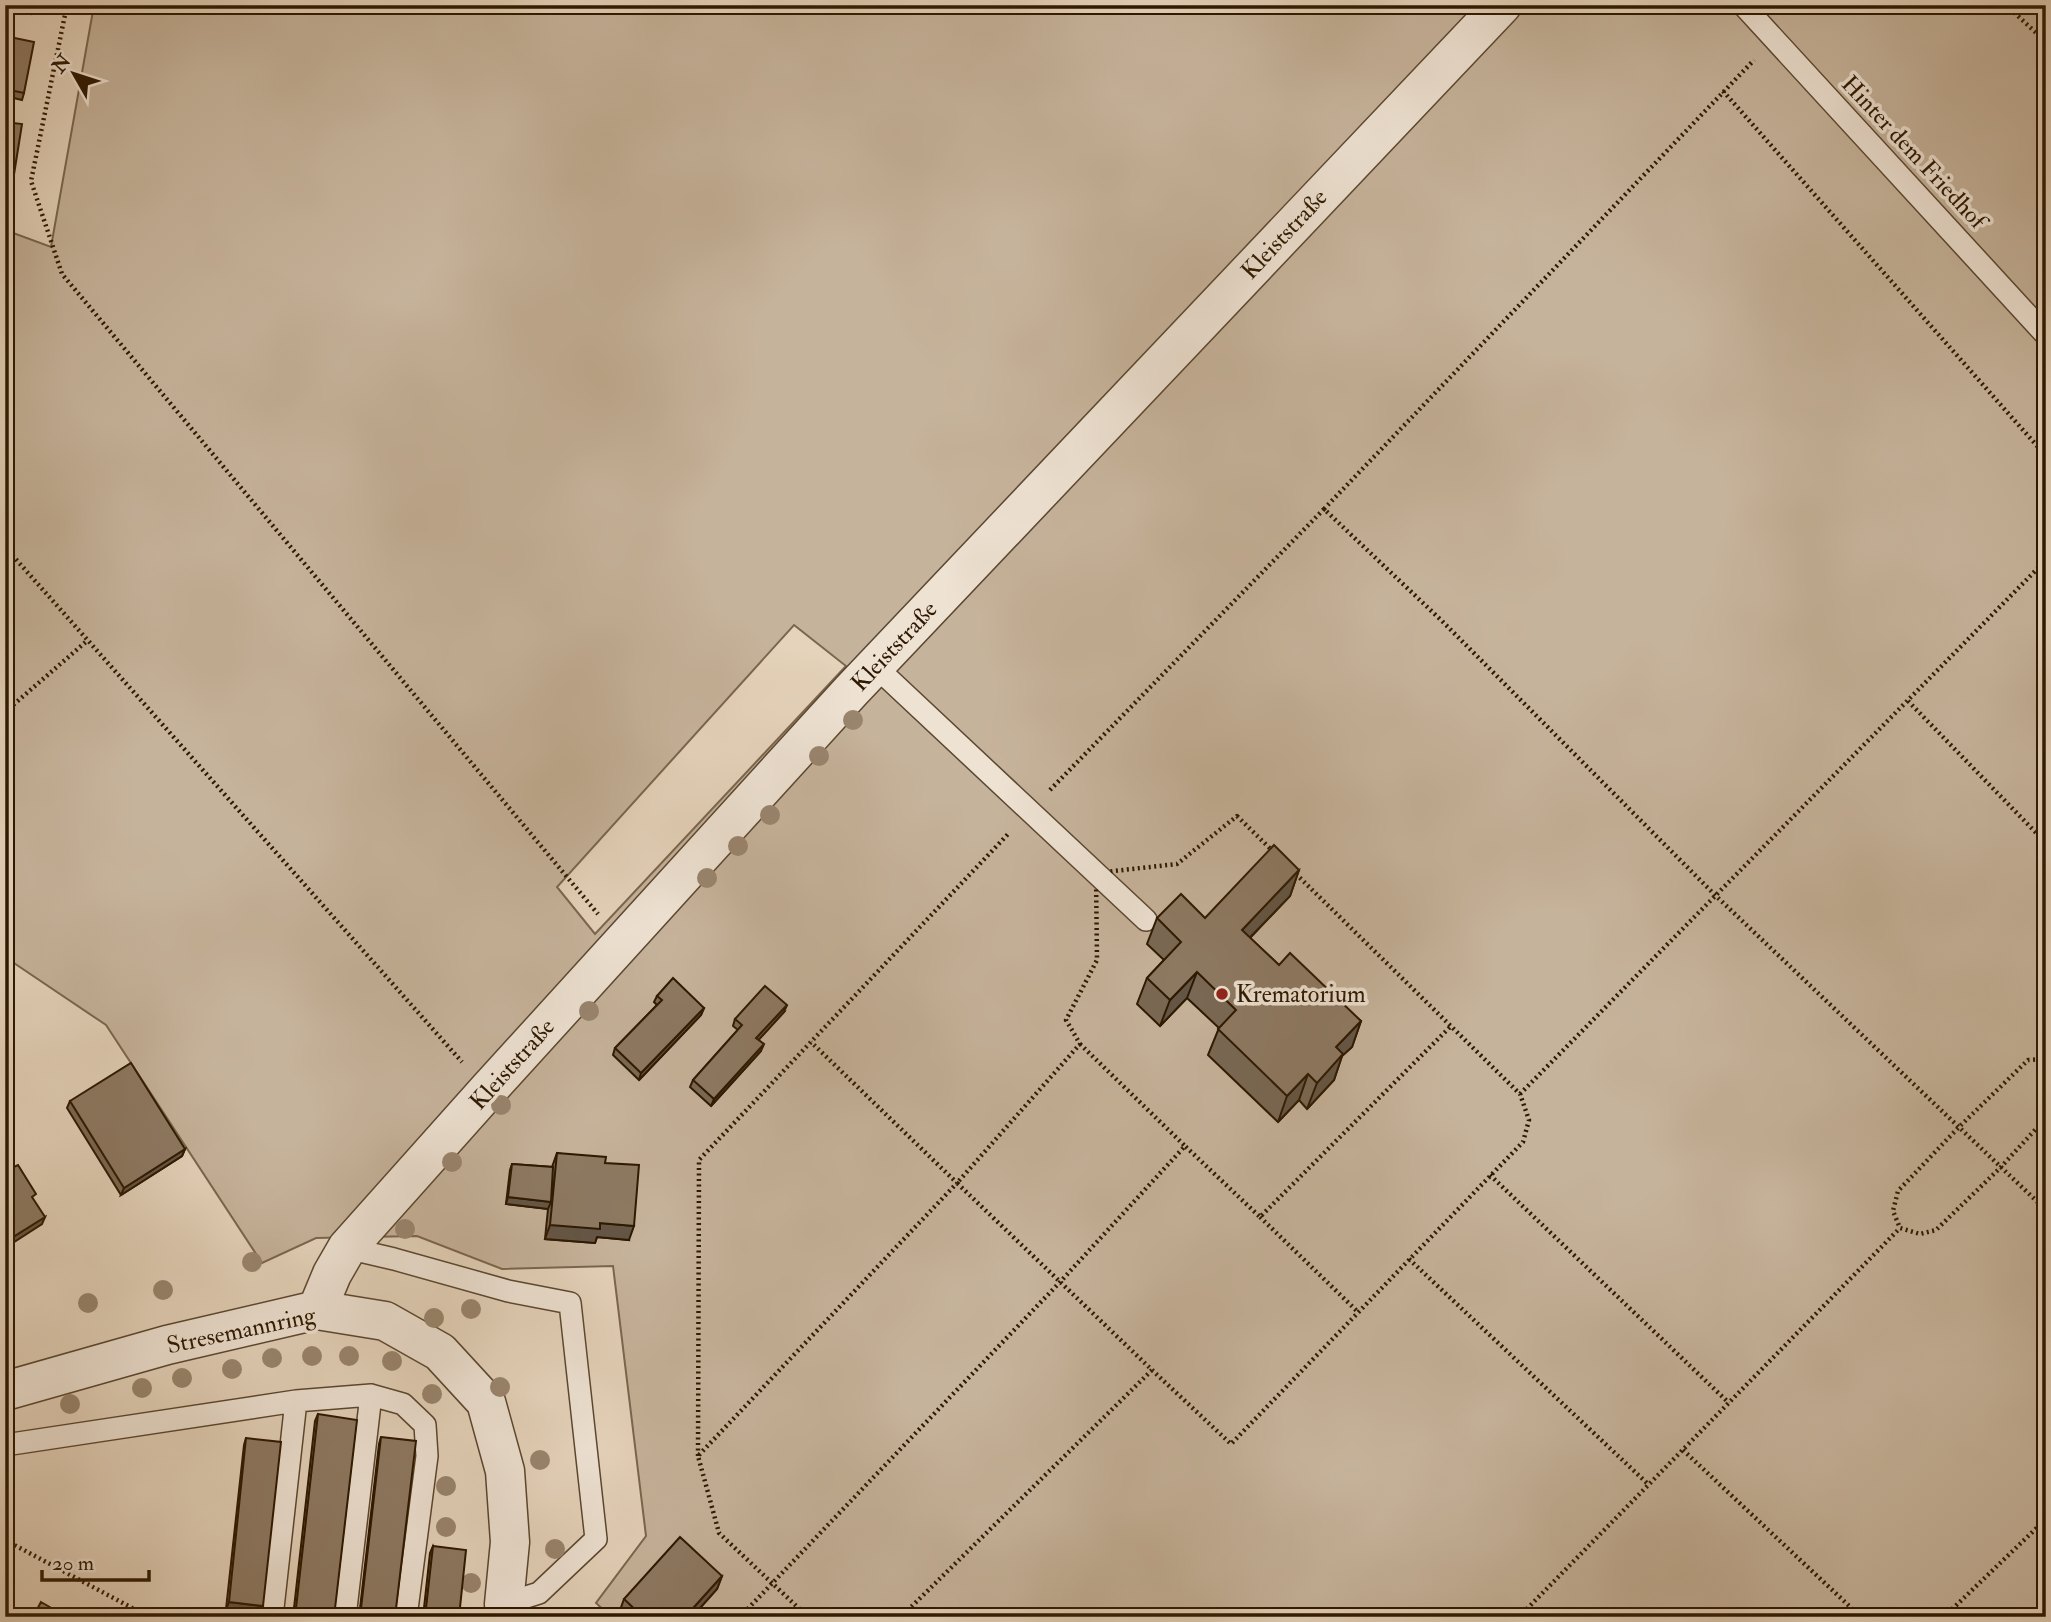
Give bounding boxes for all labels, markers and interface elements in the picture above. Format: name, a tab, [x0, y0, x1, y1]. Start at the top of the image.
north arrow	[38, 38, 108, 108]
text: N	[46, 49, 77, 79]
street label: Hinter dem Friedhof	[1834, 69, 1995, 238]
street label: Kleiststraße	[1234, 182, 1334, 286]
street label: Kleiststraße	[844, 594, 944, 698]
place label: Krematorium	[1236, 979, 1366, 1010]
marker: Krematorium	[1214, 986, 1230, 1002]
street label: Kleiststraße	[463, 1012, 562, 1117]
street label: Stresemannring	[164, 1299, 319, 1361]
scale bar	[42, 1538, 149, 1582]
text: 20 m	[52, 1550, 94, 1577]

